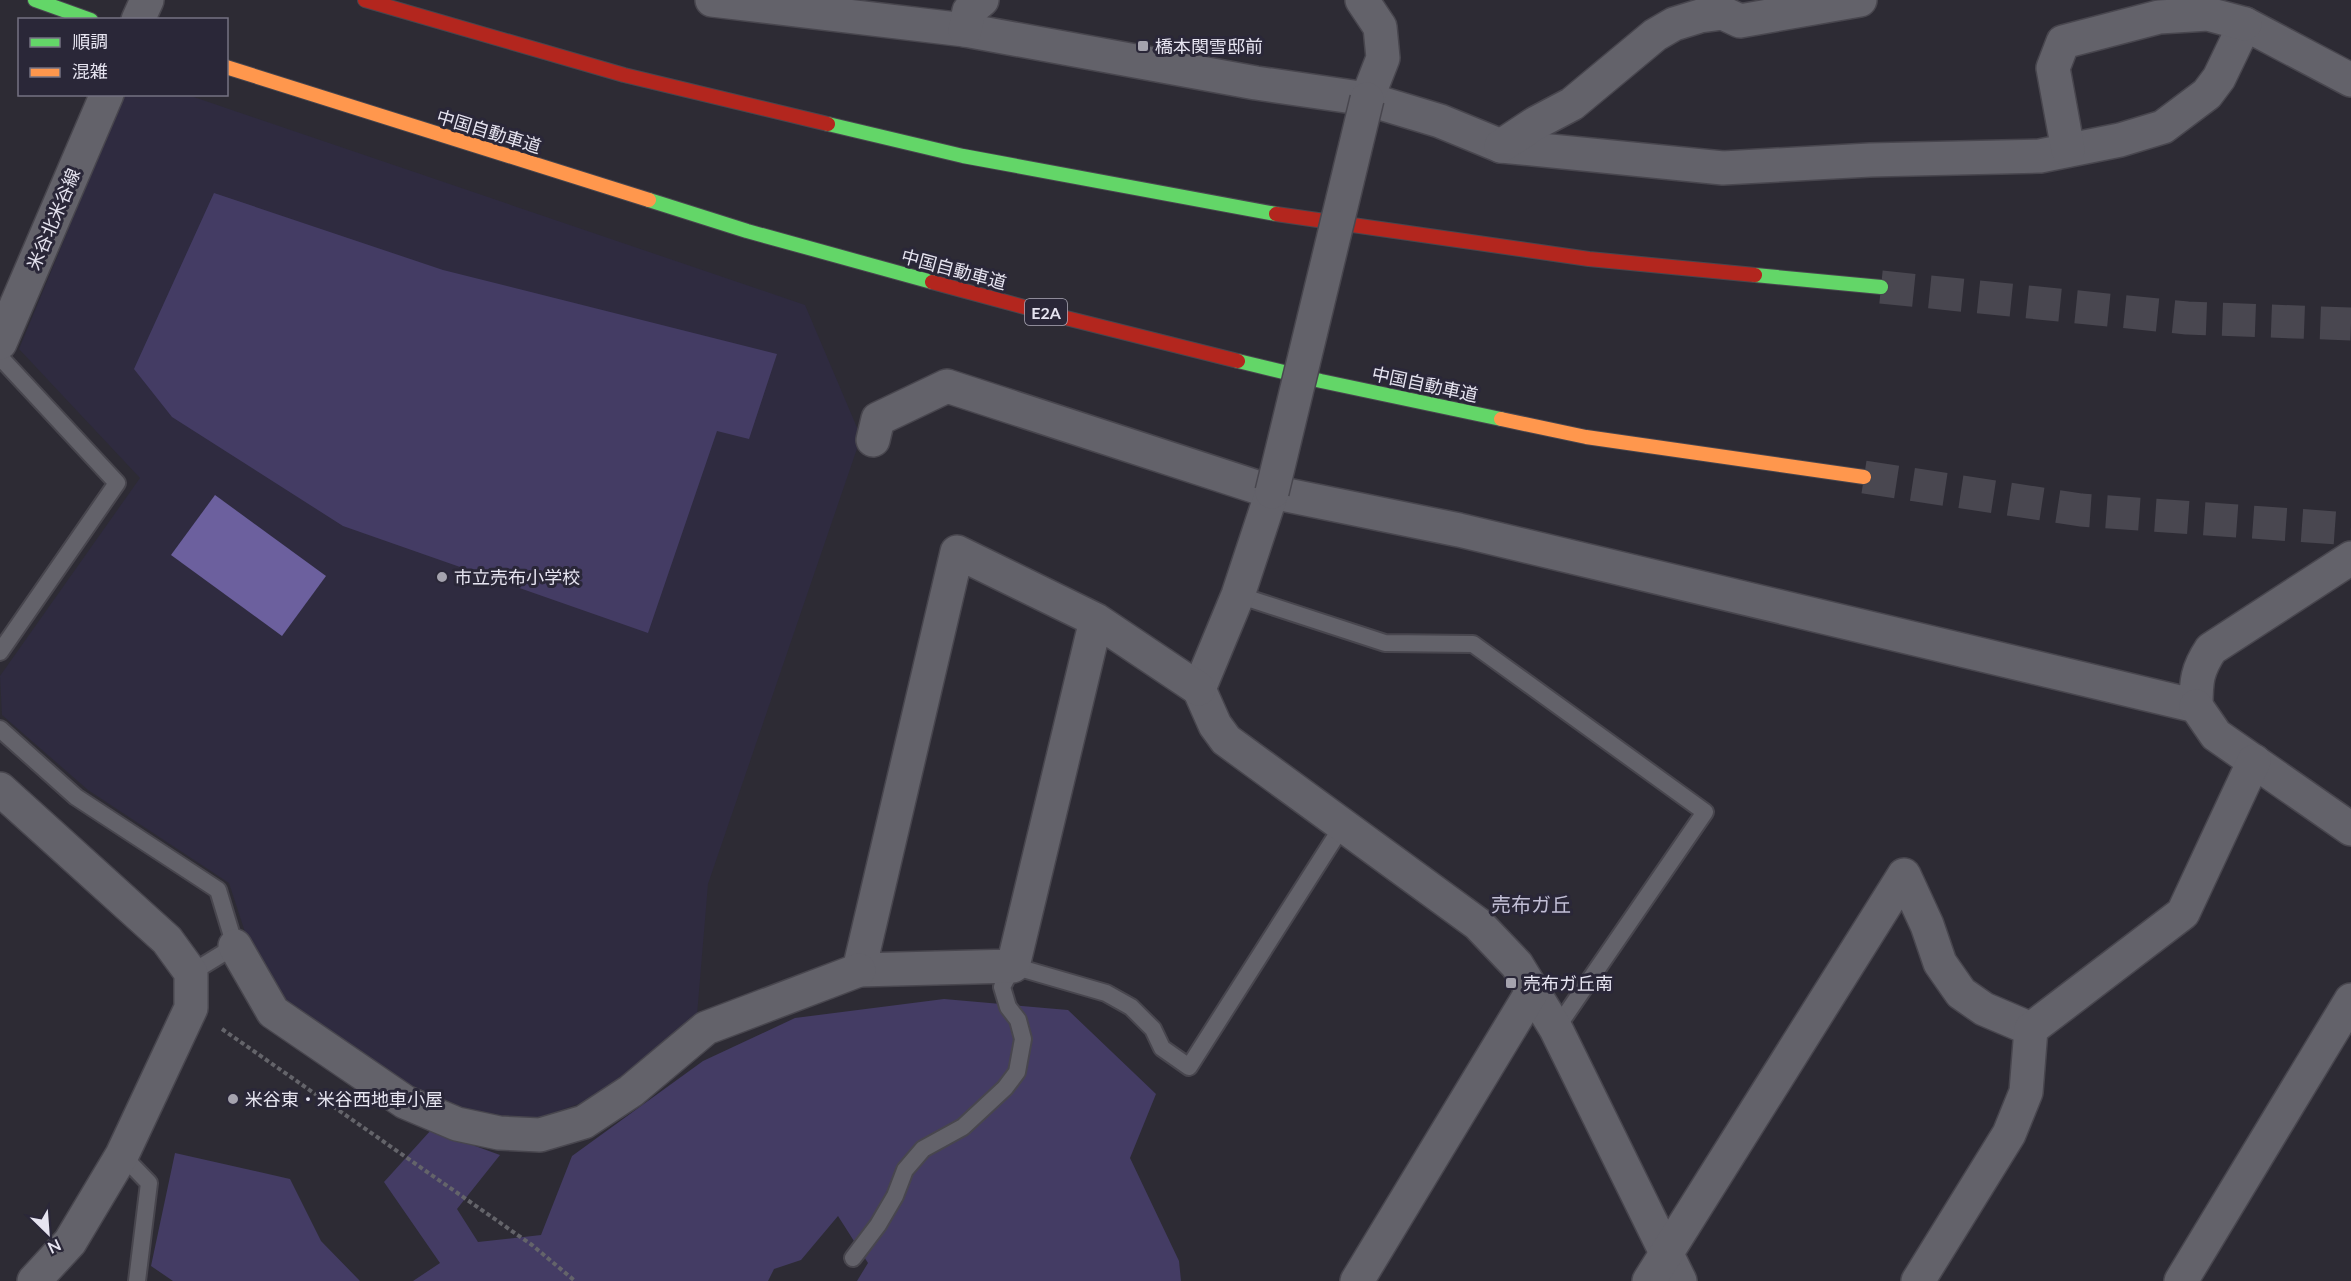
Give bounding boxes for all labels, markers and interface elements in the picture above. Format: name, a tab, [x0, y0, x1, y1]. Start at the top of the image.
legend	[18, 18, 228, 96]
text: 順調	[72, 30, 108, 52]
place label: 橋本関雪邸前	[1155, 35, 1263, 57]
marker: 橋本関雪邸前	[1136, 39, 1150, 53]
text: 混雑	[72, 60, 108, 82]
street label: 中国自動車道	[434, 105, 544, 157]
street label: 米谷北米谷線	[22, 165, 84, 273]
street label: 中国自動車道	[899, 244, 1009, 294]
road number: E2A	[1025, 299, 1067, 325]
street label: 中国自動車道	[1370, 362, 1480, 406]
place label: 市立売布小学校	[454, 566, 580, 588]
marker: 市立売布小学校	[435, 570, 449, 584]
district label: 売布ガ丘	[1491, 892, 1571, 916]
place label: 売布ガ丘南	[1523, 972, 1613, 994]
marker: 売布ガ丘南	[1504, 976, 1518, 990]
place label: 米谷東・米谷西地車小屋	[245, 1088, 443, 1110]
marker: 米谷東・米谷西地車小屋	[226, 1092, 240, 1106]
north arrow	[18, 1203, 78, 1263]
text: N	[45, 1236, 64, 1258]

